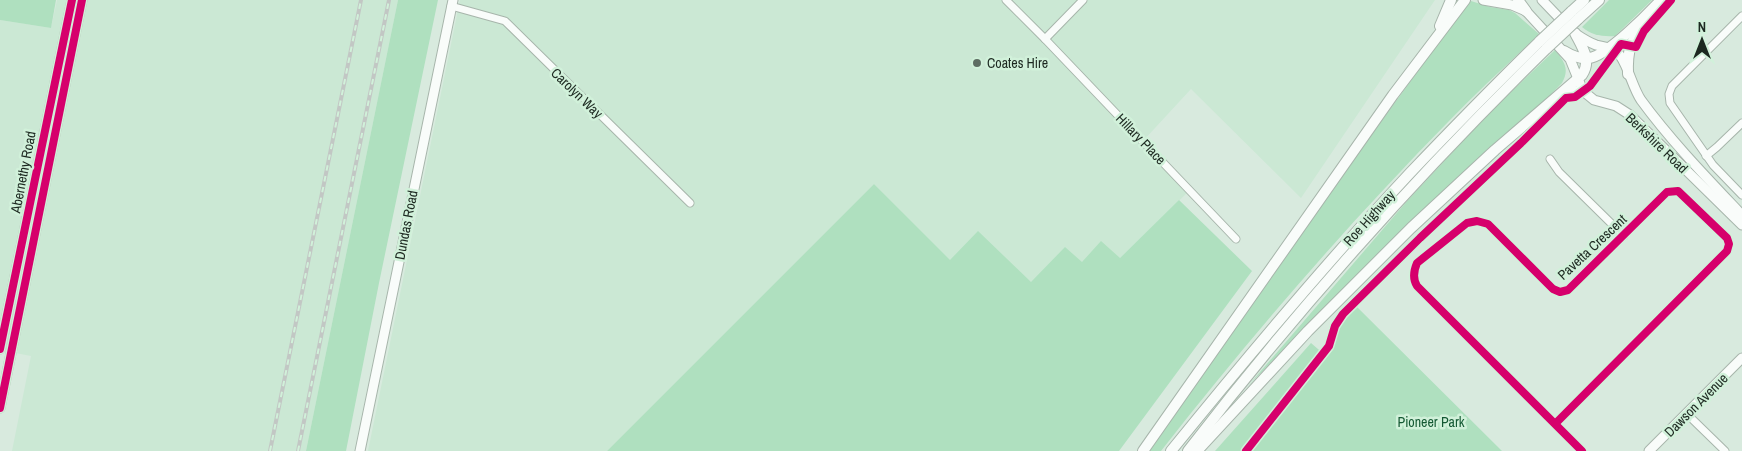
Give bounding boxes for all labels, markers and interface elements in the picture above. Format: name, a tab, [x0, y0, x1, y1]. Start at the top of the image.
north arrow	[1677, 15, 1727, 65]
text: N	[1698, 18, 1706, 36]
place label: Coates Hire	[987, 54, 1048, 72]
marker: Coates Hire	[971, 57, 983, 69]
street label: Carolyn Way	[547, 64, 607, 122]
street label: Berkshire Road	[1622, 109, 1692, 177]
street label: Hillary Place	[1112, 110, 1170, 168]
street label: Abernethy Road	[6, 130, 40, 215]
street label: Roe Highway	[1339, 186, 1399, 250]
street label: Dundas Road	[390, 189, 422, 261]
street label: Pavetta Crescent	[1554, 210, 1630, 284]
street label: Dawson Avenue	[1660, 369, 1732, 441]
park label: Pioneer Park	[1397, 413, 1465, 431]

